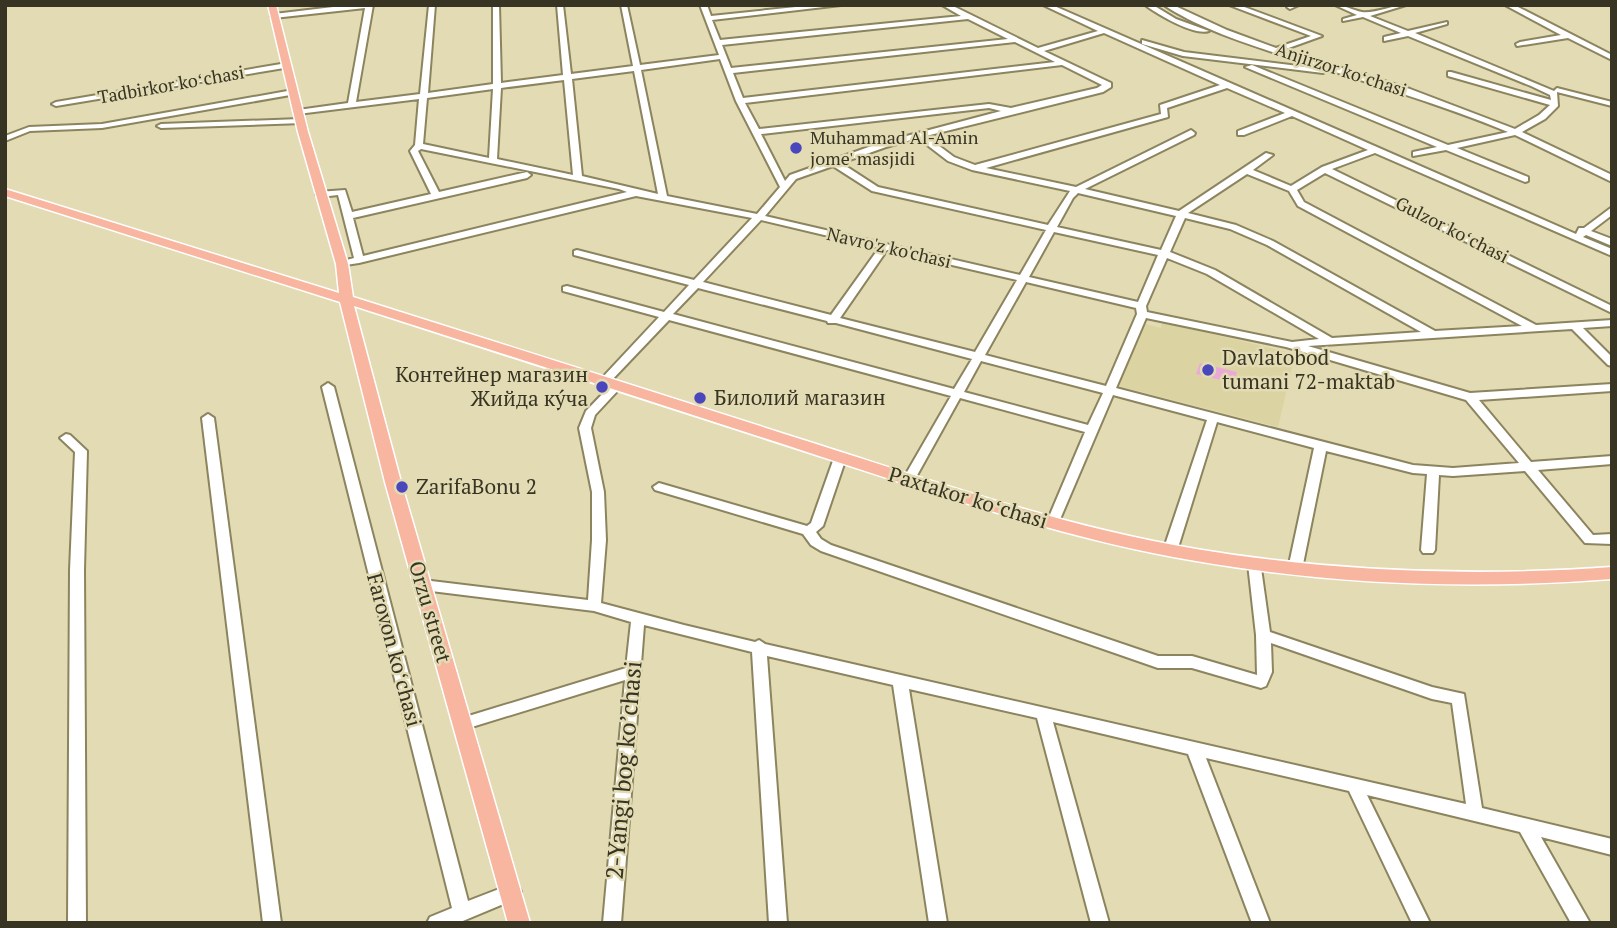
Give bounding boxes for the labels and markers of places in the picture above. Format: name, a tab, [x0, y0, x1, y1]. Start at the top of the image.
place label: Muhammad Al-Amin jome' masjidi	[810, 125, 979, 170]
marker: Muhammad Al-Amin jome' masjidi	[788, 140, 804, 156]
place label: Davlatobod tumani 72-maktab	[1222, 343, 1395, 395]
place label: Контейнер магазин Жийда ку́ча	[395, 360, 588, 412]
marker: Davlatobod tumani 72-maktab	[1200, 362, 1216, 378]
marker: Контейнер магазин Жийда ку́ча	[594, 379, 610, 395]
place label: Билолий магазин	[714, 383, 886, 411]
marker: Билолий магазин	[692, 390, 708, 406]
place label: ZarifaBonu 2	[416, 472, 537, 500]
marker: ZarifaBonu 2	[394, 479, 410, 495]

